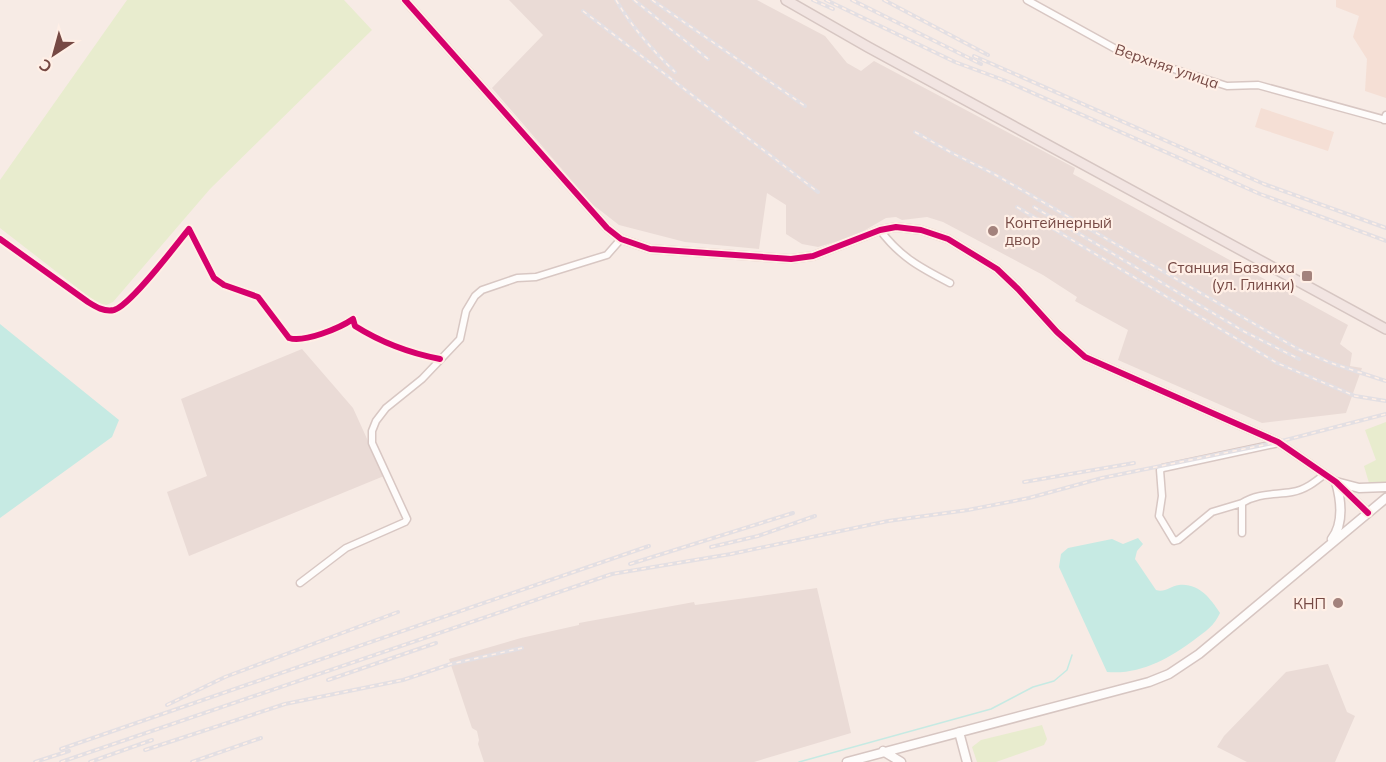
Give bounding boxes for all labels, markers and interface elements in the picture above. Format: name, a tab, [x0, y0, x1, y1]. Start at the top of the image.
north arrow	[24, 24, 84, 84]
street label: Верхняя улица	[1112, 39, 1222, 93]
text: С	[35, 55, 55, 77]
place label: Контейнерный двор	[1005, 213, 1112, 249]
marker: Контейнерный двор	[986, 224, 1000, 238]
place label: Станция Базаиха (ул. Глинки)	[1167, 258, 1295, 294]
marker: Станция Базаиха (ул. Глинки)	[1300, 269, 1314, 283]
place label: КНП	[1293, 594, 1326, 613]
marker: КНП	[1331, 596, 1345, 610]

